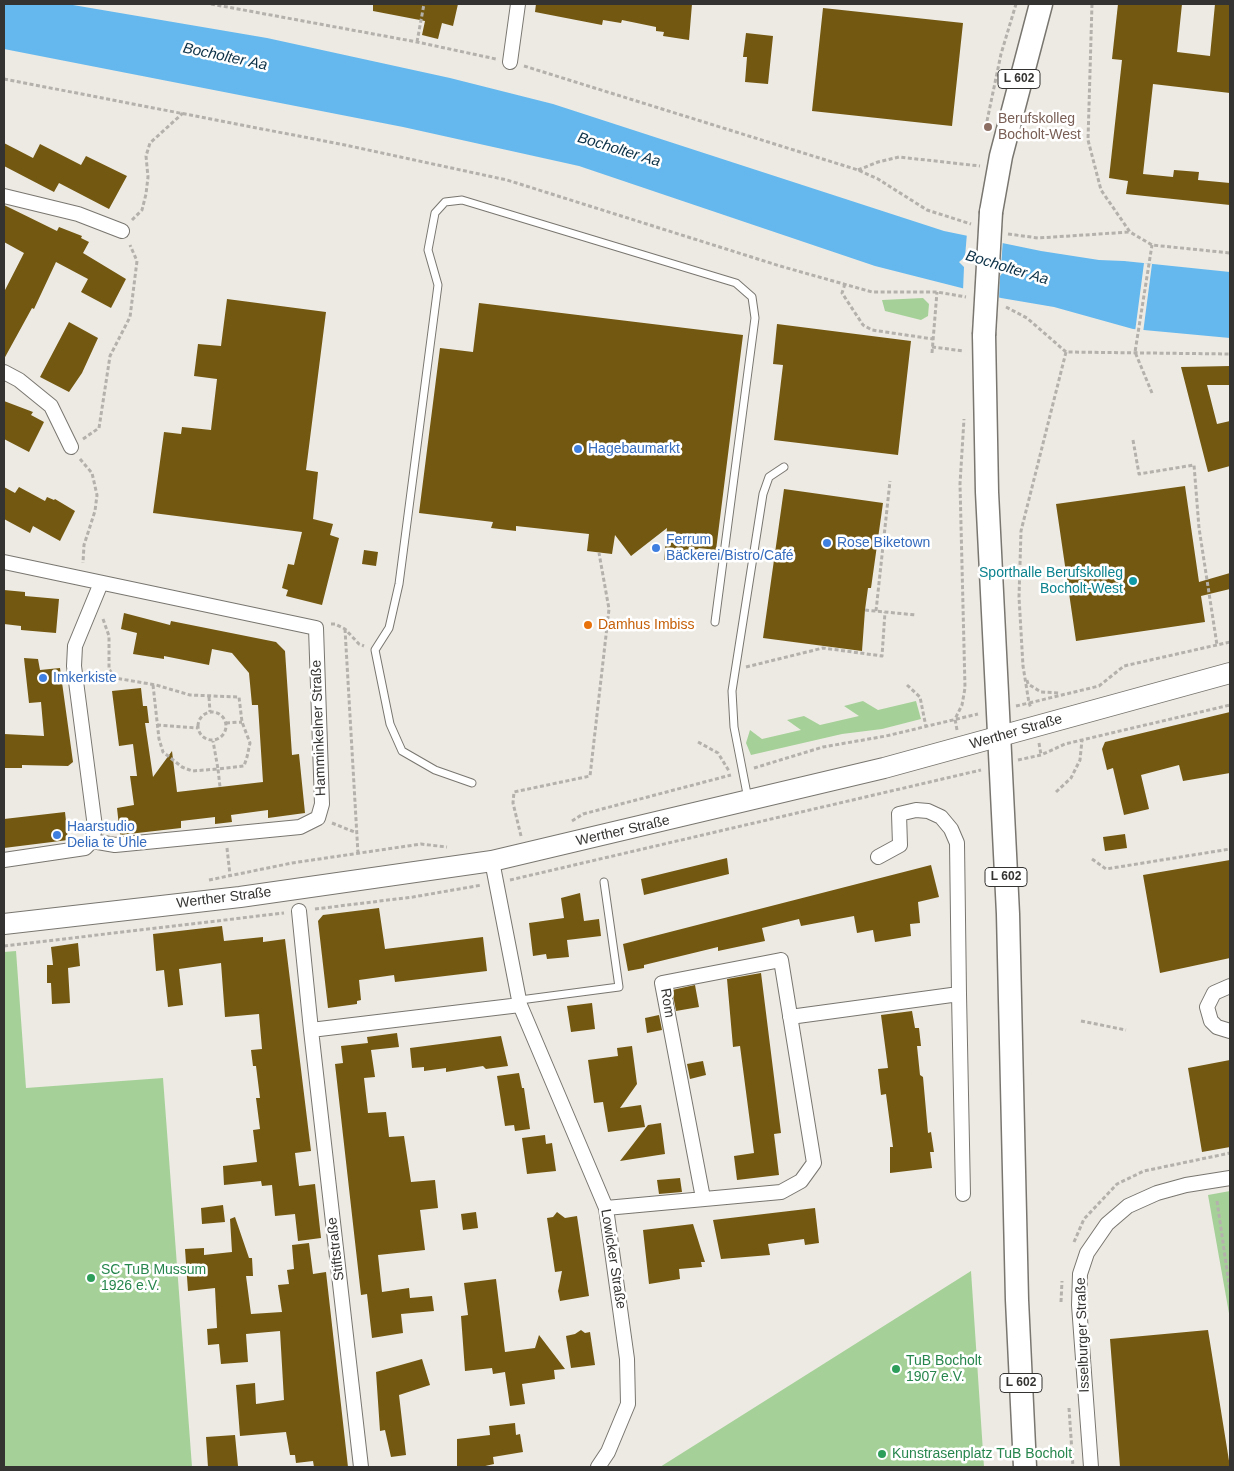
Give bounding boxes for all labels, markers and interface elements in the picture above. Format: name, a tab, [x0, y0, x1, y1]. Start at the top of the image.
water label: Bocholter Aa	[181, 39, 269, 75]
road number: L 602	[998, 70, 1040, 88]
place label: Berufskolleg Bocholt-West	[998, 111, 1081, 144]
marker: Berufskolleg Bocholt-West	[982, 121, 994, 133]
water label: Bocholter Aa	[575, 129, 663, 171]
water label: Bocholter Aa	[963, 247, 1051, 289]
place label: Hagebaumarkt	[588, 441, 680, 457]
marker: Hagebaumarkt	[572, 443, 584, 455]
place label: Ferrum Bäckerei/Bistro/Café	[666, 532, 794, 564]
place label: Rose Biketown	[837, 535, 930, 551]
marker: Rose Biketown	[821, 537, 833, 549]
marker: Ferrum Bäckerei/Bistro/Café	[650, 542, 662, 554]
place label: Sporthalle Berufskolleg Bocholt-West	[979, 565, 1123, 598]
marker: Sporthalle Berufskolleg Bocholt-West	[1127, 575, 1139, 587]
place label: Damhus Imbiss	[598, 617, 694, 633]
marker: Damhus Imbiss	[582, 619, 594, 631]
street label: Hamminkelner Straße	[308, 660, 330, 796]
place label: Imkerkiste	[53, 670, 117, 686]
marker: Imkerkiste	[37, 672, 49, 684]
street label: Werther Straße	[968, 711, 1064, 753]
street label: Werther Straße	[575, 812, 671, 850]
place label: Haarstudio Delia te Uhle	[67, 819, 147, 852]
marker: Haarstudio Delia te Uhle	[51, 829, 63, 841]
road number: L 602	[985, 868, 1027, 886]
street label: Werther Straße	[176, 884, 272, 912]
street label: Rom	[656, 987, 678, 1019]
street label: Lowicker Straße	[597, 1208, 629, 1310]
street label: Stiftstraße	[324, 1216, 348, 1282]
place label: SC TuB Mussum 1926 e.V.	[101, 1262, 206, 1294]
marker: SC TuB Mussum 1926 e.V.	[85, 1272, 97, 1284]
street label: Isselburger Straße	[1073, 1277, 1093, 1393]
place label: TuB Bocholt 1907 e.V.	[906, 1353, 982, 1385]
marker: TuB Bocholt 1907 e.V.	[890, 1363, 902, 1375]
road number: L 602	[1000, 1374, 1042, 1392]
place label: Kunstrasenplatz TuB Bocholt	[892, 1446, 1072, 1462]
marker: Kunstrasenplatz TuB Bocholt	[876, 1448, 888, 1460]

